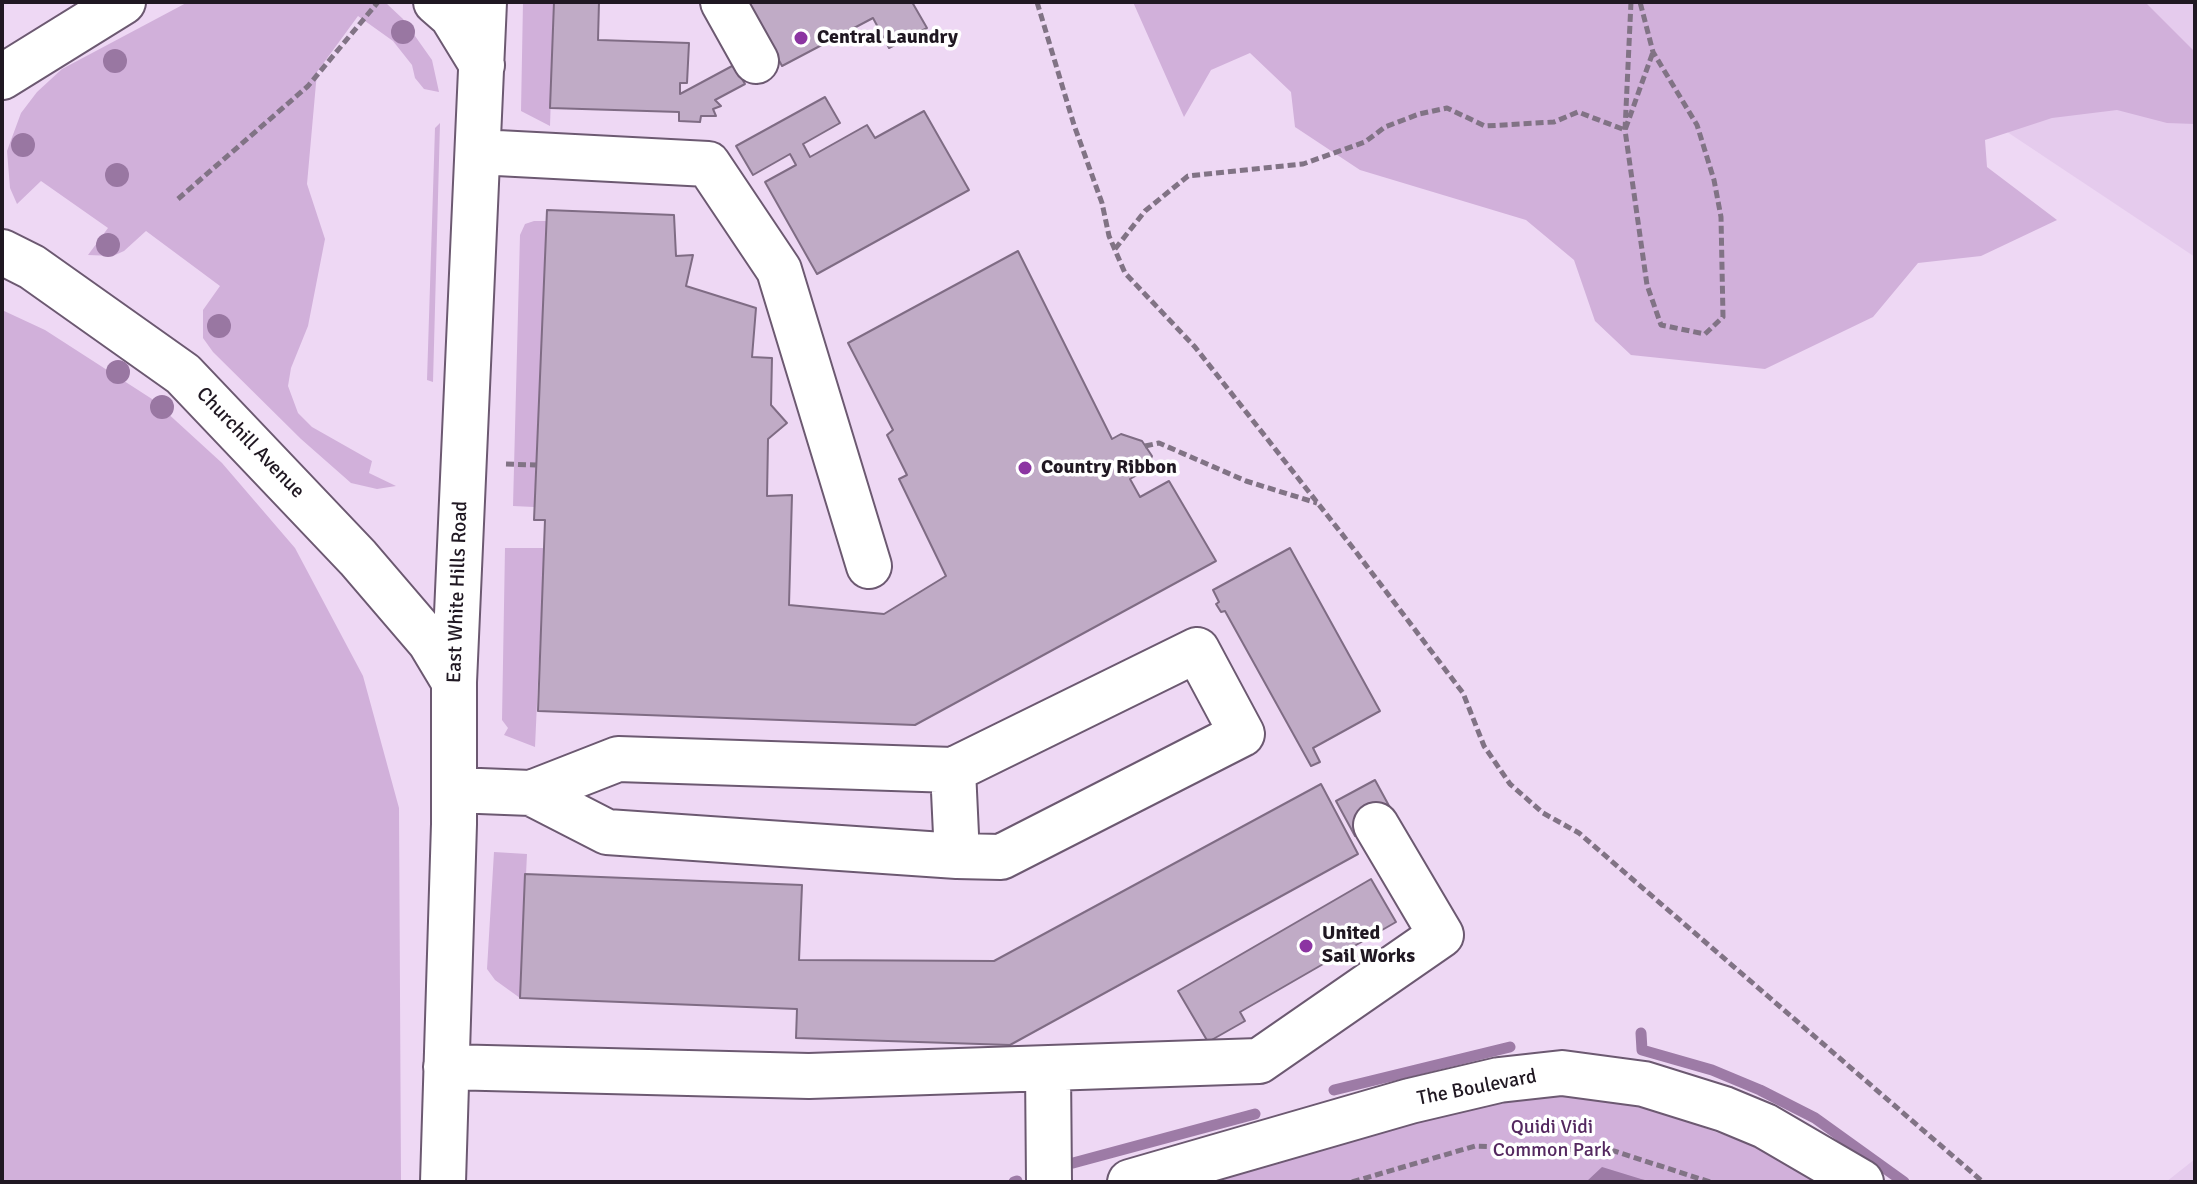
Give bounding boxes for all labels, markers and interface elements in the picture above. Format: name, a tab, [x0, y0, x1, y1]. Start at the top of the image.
place label: Central Laundry	[817, 26, 958, 50]
marker: Central Laundry	[792, 29, 810, 47]
street label: Churchill Avenue	[191, 382, 309, 504]
place label: Country Ribbon	[1041, 456, 1177, 480]
marker: Country Ribbon	[1016, 459, 1034, 477]
street label: East White Hills Road	[443, 500, 473, 684]
place label: United Sail Works	[1322, 922, 1415, 969]
marker: United Sail Works	[1297, 937, 1315, 955]
street label: The Boulevard	[1415, 1065, 1539, 1111]
park label: Quidi Vidi Common Park	[1493, 1116, 1611, 1163]

